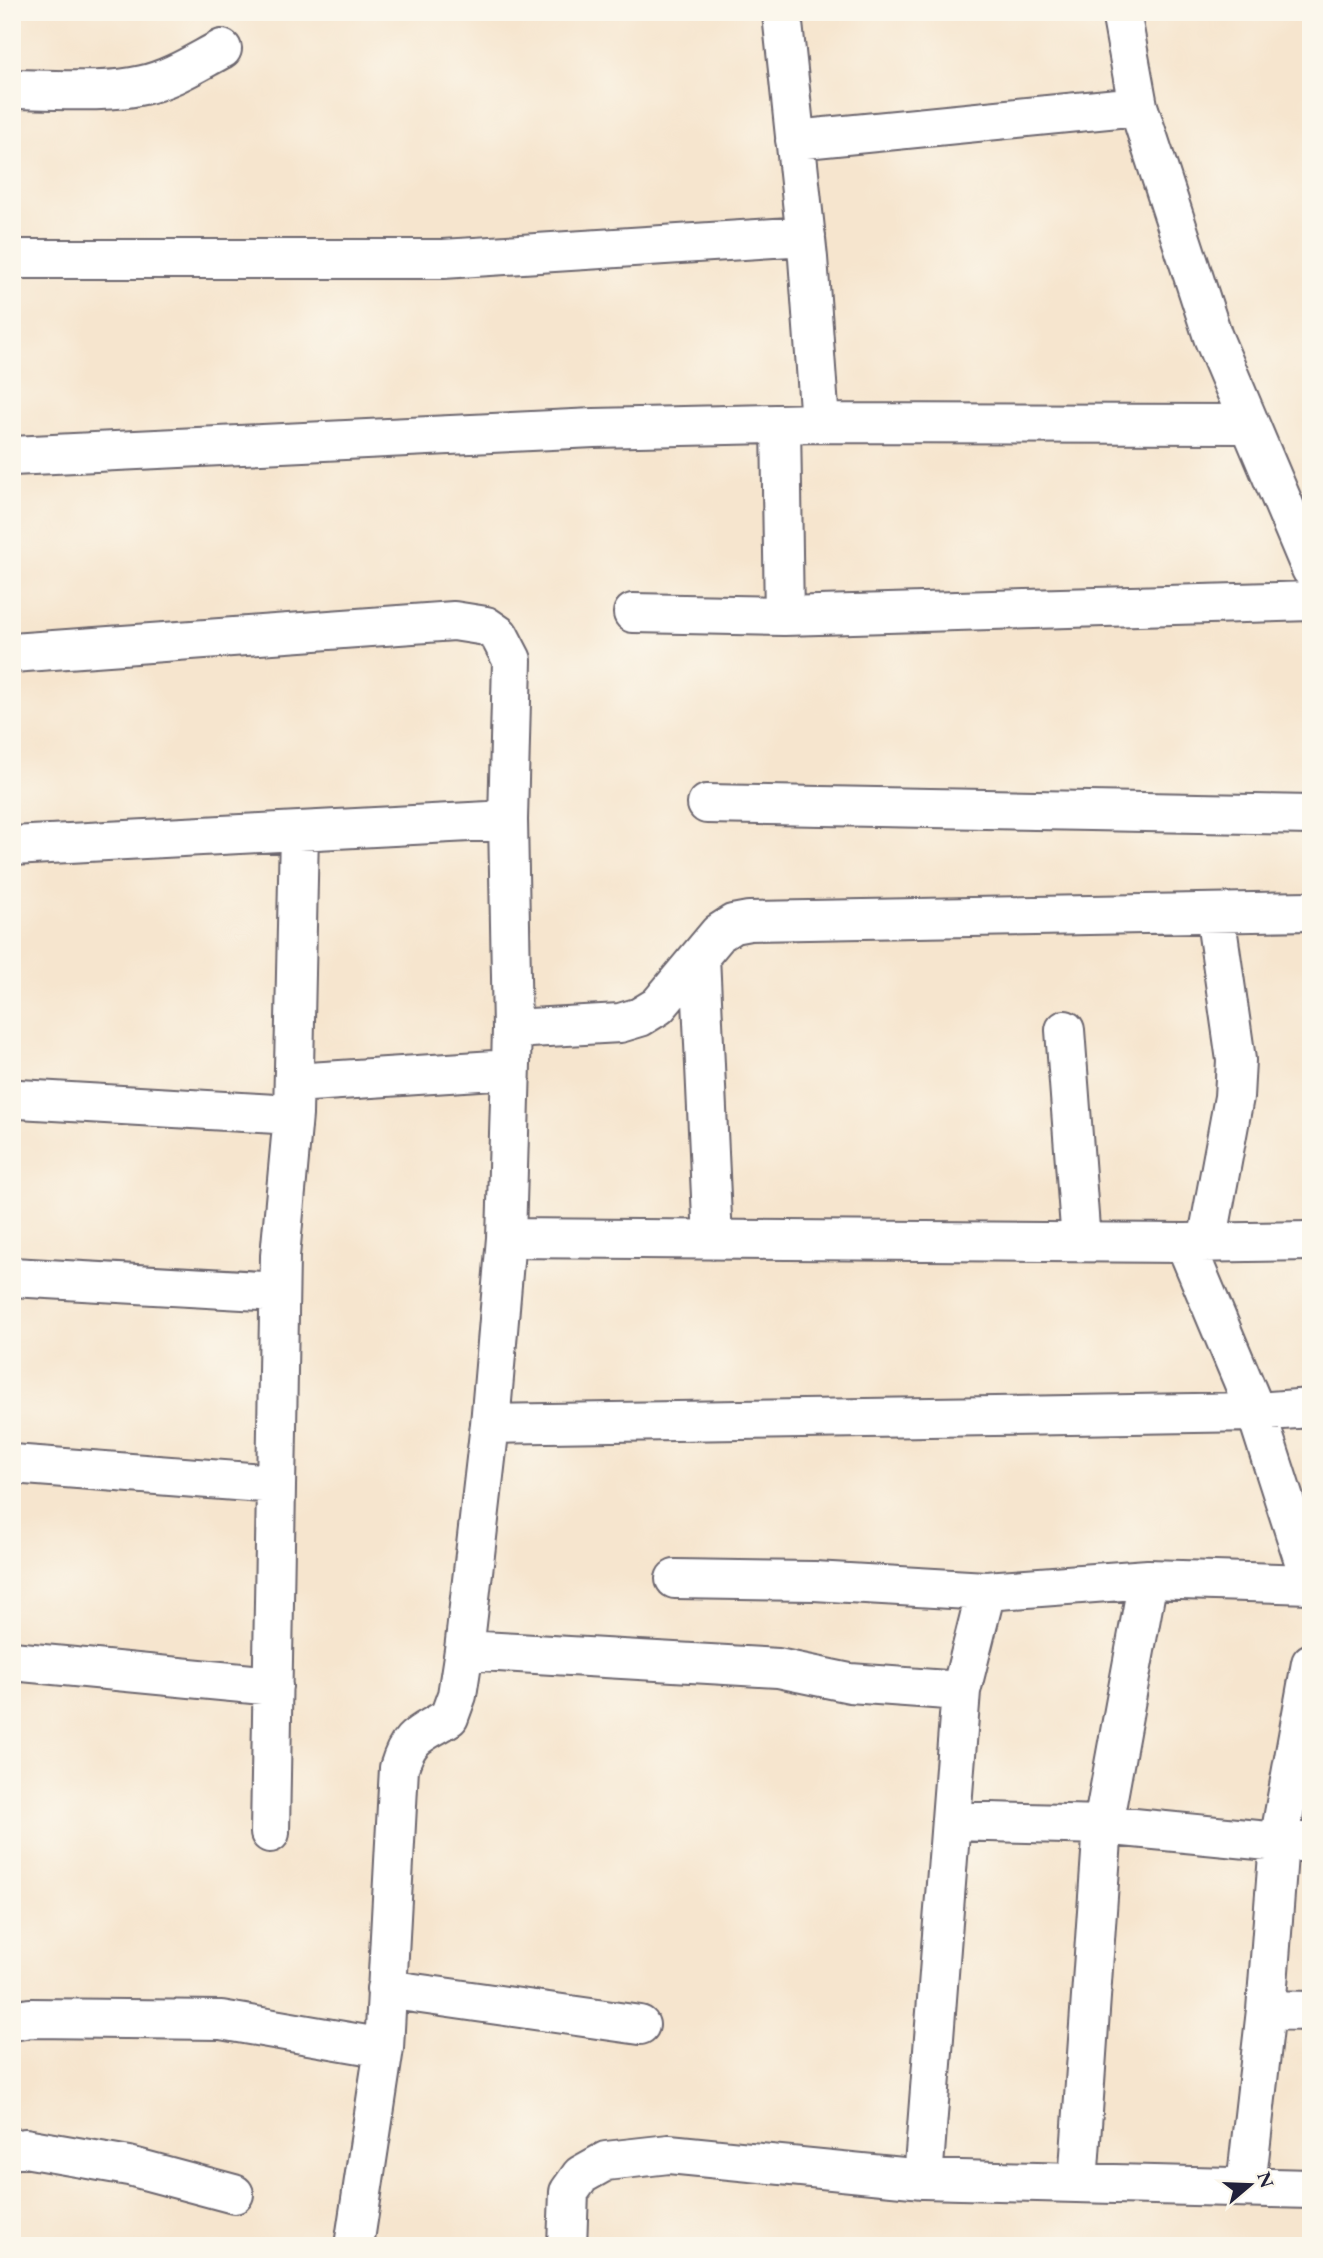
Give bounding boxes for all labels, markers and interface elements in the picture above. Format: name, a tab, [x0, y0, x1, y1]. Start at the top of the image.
north arrow	[1214, 2150, 1284, 2220]
text: N	[1251, 2168, 1280, 2192]

